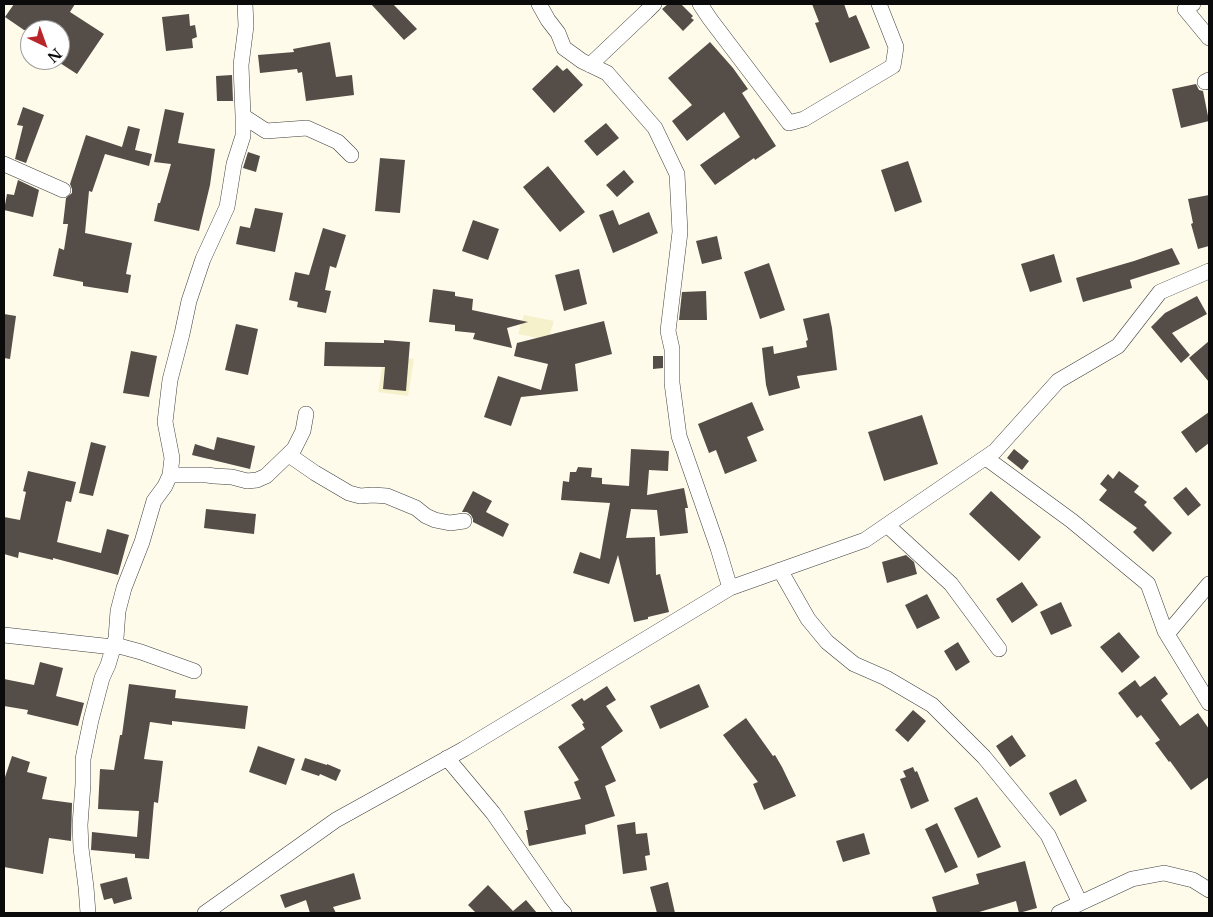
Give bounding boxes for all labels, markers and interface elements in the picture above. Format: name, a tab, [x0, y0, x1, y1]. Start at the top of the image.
north arrow	[20, 20, 70, 70]
text: N	[43, 44, 65, 66]

